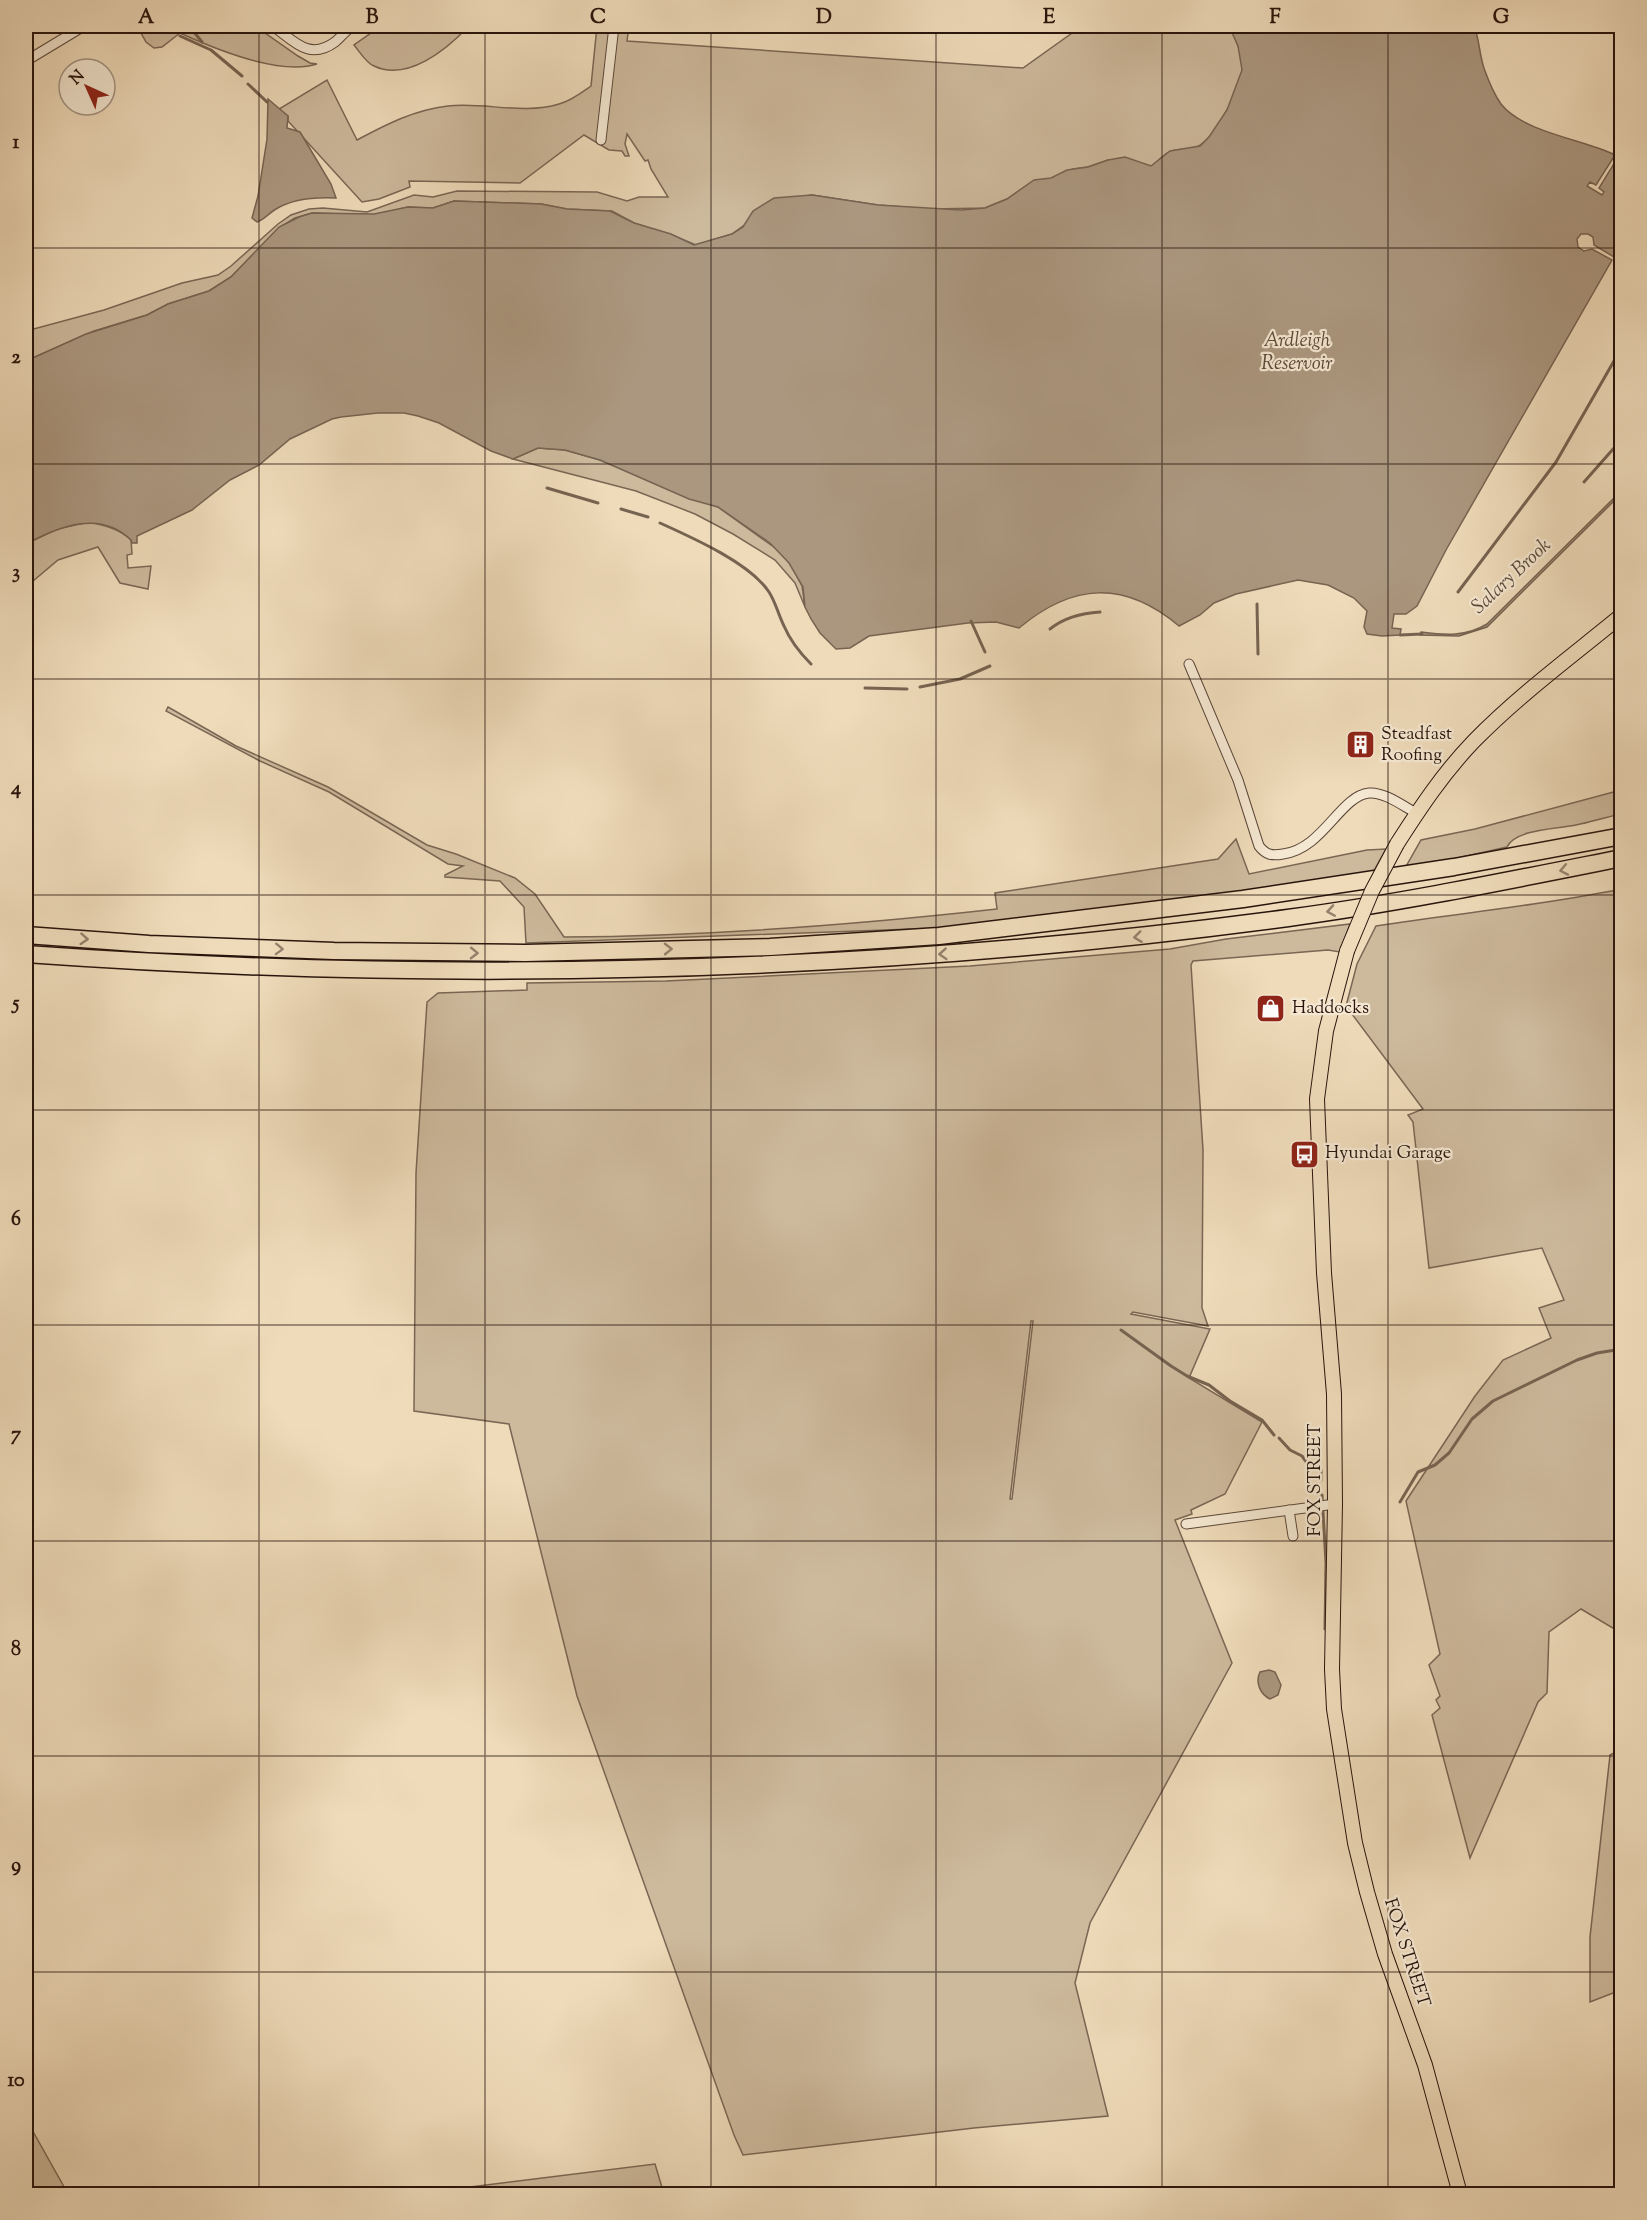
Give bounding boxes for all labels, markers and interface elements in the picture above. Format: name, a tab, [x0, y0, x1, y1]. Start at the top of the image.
text: A	[138, 4, 155, 33]
text: B	[366, 4, 379, 33]
text: C	[590, 4, 606, 33]
text: D	[816, 4, 832, 33]
text: E	[1043, 4, 1056, 33]
text: F	[1269, 4, 1281, 33]
text: G	[1493, 4, 1510, 33]
north arrow	[57, 57, 117, 117]
text: N	[66, 65, 91, 91]
text: 1	[13, 129, 20, 158]
water label: Ardleigh Reservoir	[1261, 327, 1333, 379]
text: 2	[11, 344, 21, 373]
water label: Salary Brook	[1466, 532, 1558, 622]
text: 3	[12, 559, 20, 588]
place label: Steadfast Roofing	[1381, 722, 1452, 769]
building icon: Steadfast Roofing	[1344, 729, 1376, 761]
text: 4	[10, 775, 21, 804]
one-way arrow	[1559, 863, 1569, 876]
one-way arrow	[1326, 905, 1336, 917]
one-way arrow	[1133, 930, 1142, 942]
one-way arrow	[79, 933, 88, 946]
one-way arrow	[274, 943, 283, 956]
one-way arrow	[664, 943, 673, 956]
one-way arrow	[469, 947, 478, 959]
one-way arrow	[939, 948, 948, 961]
text: 5	[11, 990, 20, 1019]
shop icon: Haddocks	[1255, 993, 1287, 1025]
place label: Haddocks	[1292, 996, 1369, 1022]
bus stop icon: Hyundai Garage	[1288, 1138, 1320, 1170]
place label: Hyundai Garage	[1325, 1141, 1451, 1167]
text: 6	[11, 1206, 21, 1235]
text: 7	[11, 1421, 22, 1450]
street label: FOX STREET	[1303, 1423, 1329, 1536]
text: 8	[11, 1636, 21, 1665]
text: 9	[11, 1852, 21, 1881]
street label: FOX STREET	[1376, 1895, 1436, 2011]
text: 10	[7, 2067, 25, 2096]

